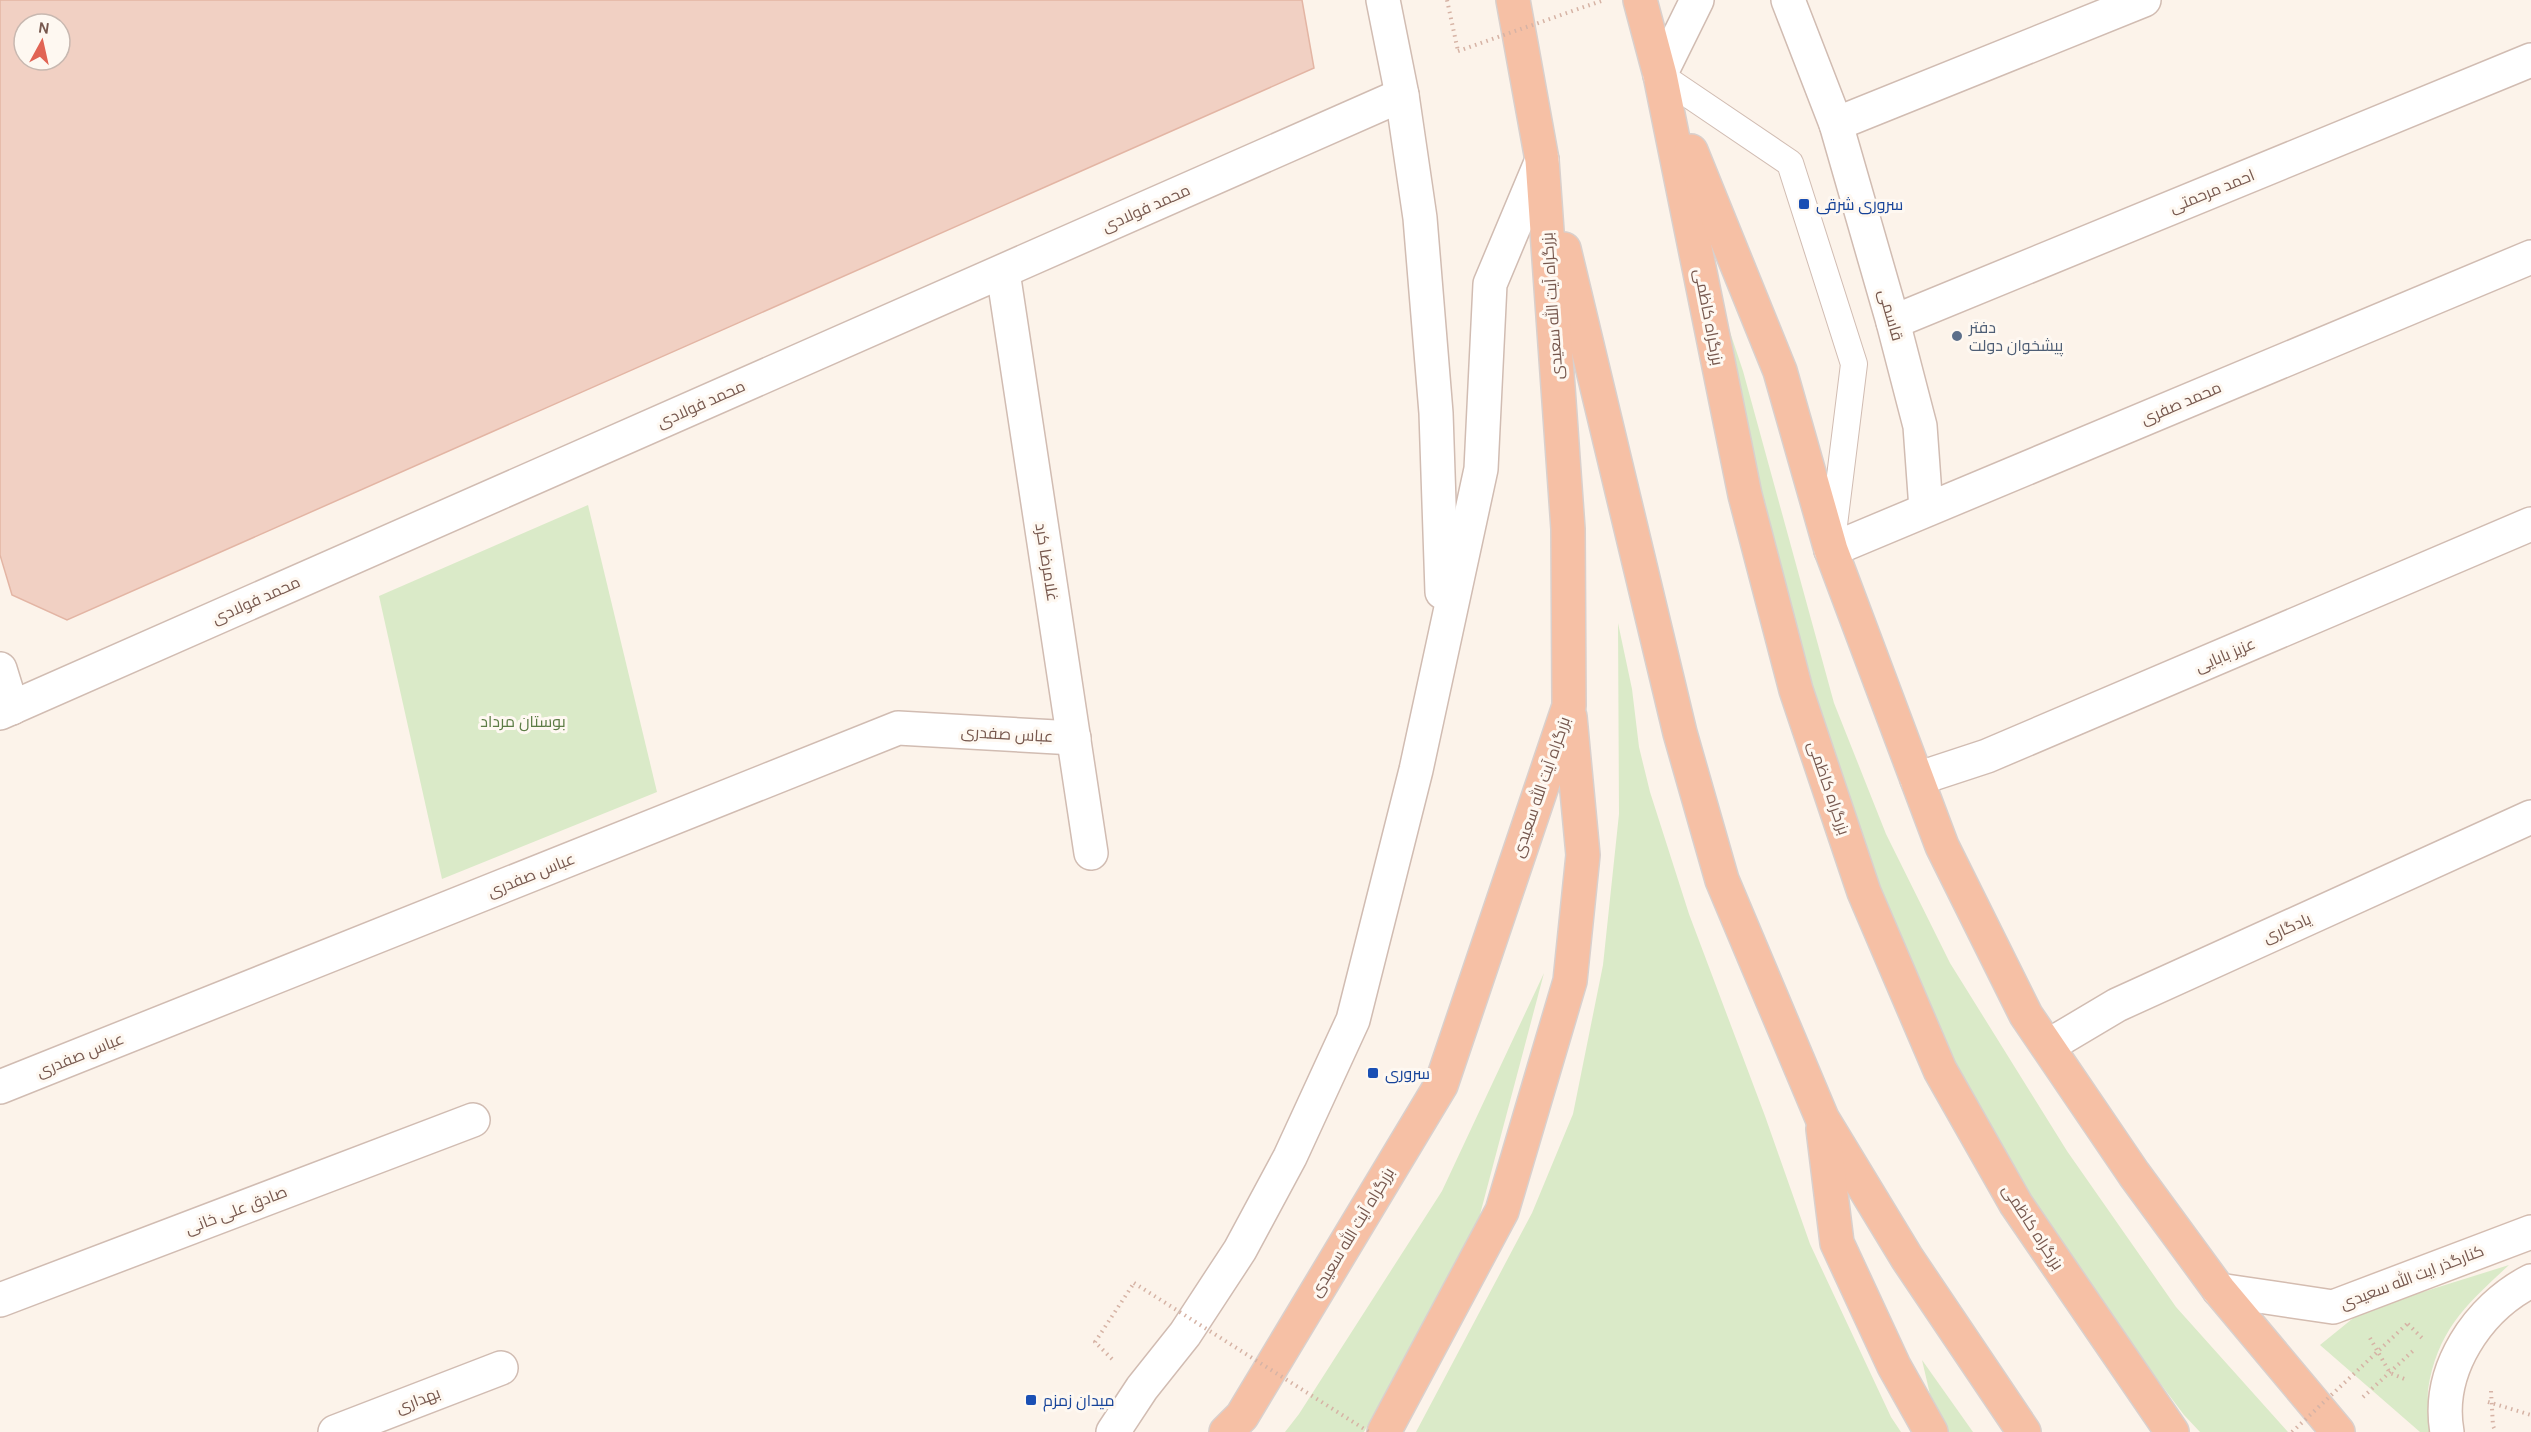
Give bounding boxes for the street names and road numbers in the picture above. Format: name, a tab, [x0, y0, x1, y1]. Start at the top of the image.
street label: احمد مرحمتی	[2167, 165, 2258, 218]
street label: محمد فولادی	[1099, 180, 1193, 237]
street label: بزرگراه آیت الله سعیدی	[1536, 232, 1568, 380]
street label: بزرگراه کاظمی	[1689, 267, 1728, 367]
street label: قاسمی	[1874, 287, 1907, 343]
street label: محمد فولادی	[654, 376, 748, 433]
street label: محمد صفری	[2138, 378, 2224, 429]
street label: غلامرضا کرد	[1031, 521, 1063, 603]
street label: محمد فولادی	[209, 572, 303, 629]
street label: عزیز بابایی	[2192, 634, 2258, 677]
street label: بزرگراه آیت الله سعیدی	[1507, 714, 1575, 860]
street label: عباس صفدری	[960, 722, 1054, 747]
street label: بزرگراه کاظمی	[1803, 739, 1854, 838]
street label: عباس صفدری	[485, 849, 578, 902]
street label: یادگاری	[2260, 909, 2315, 948]
street label: عباس صفدری	[34, 1029, 127, 1082]
street label: بزرگراه آیت الله سعیدی	[1305, 1163, 1399, 1301]
street label: بزرگراه کاظمی	[1998, 1181, 2068, 1274]
street label: صادق علی خانی	[182, 1182, 290, 1239]
street label: کنارگذر ایت الله سعیدی	[2337, 1240, 2487, 1314]
street label: بهداری	[393, 1383, 443, 1418]

